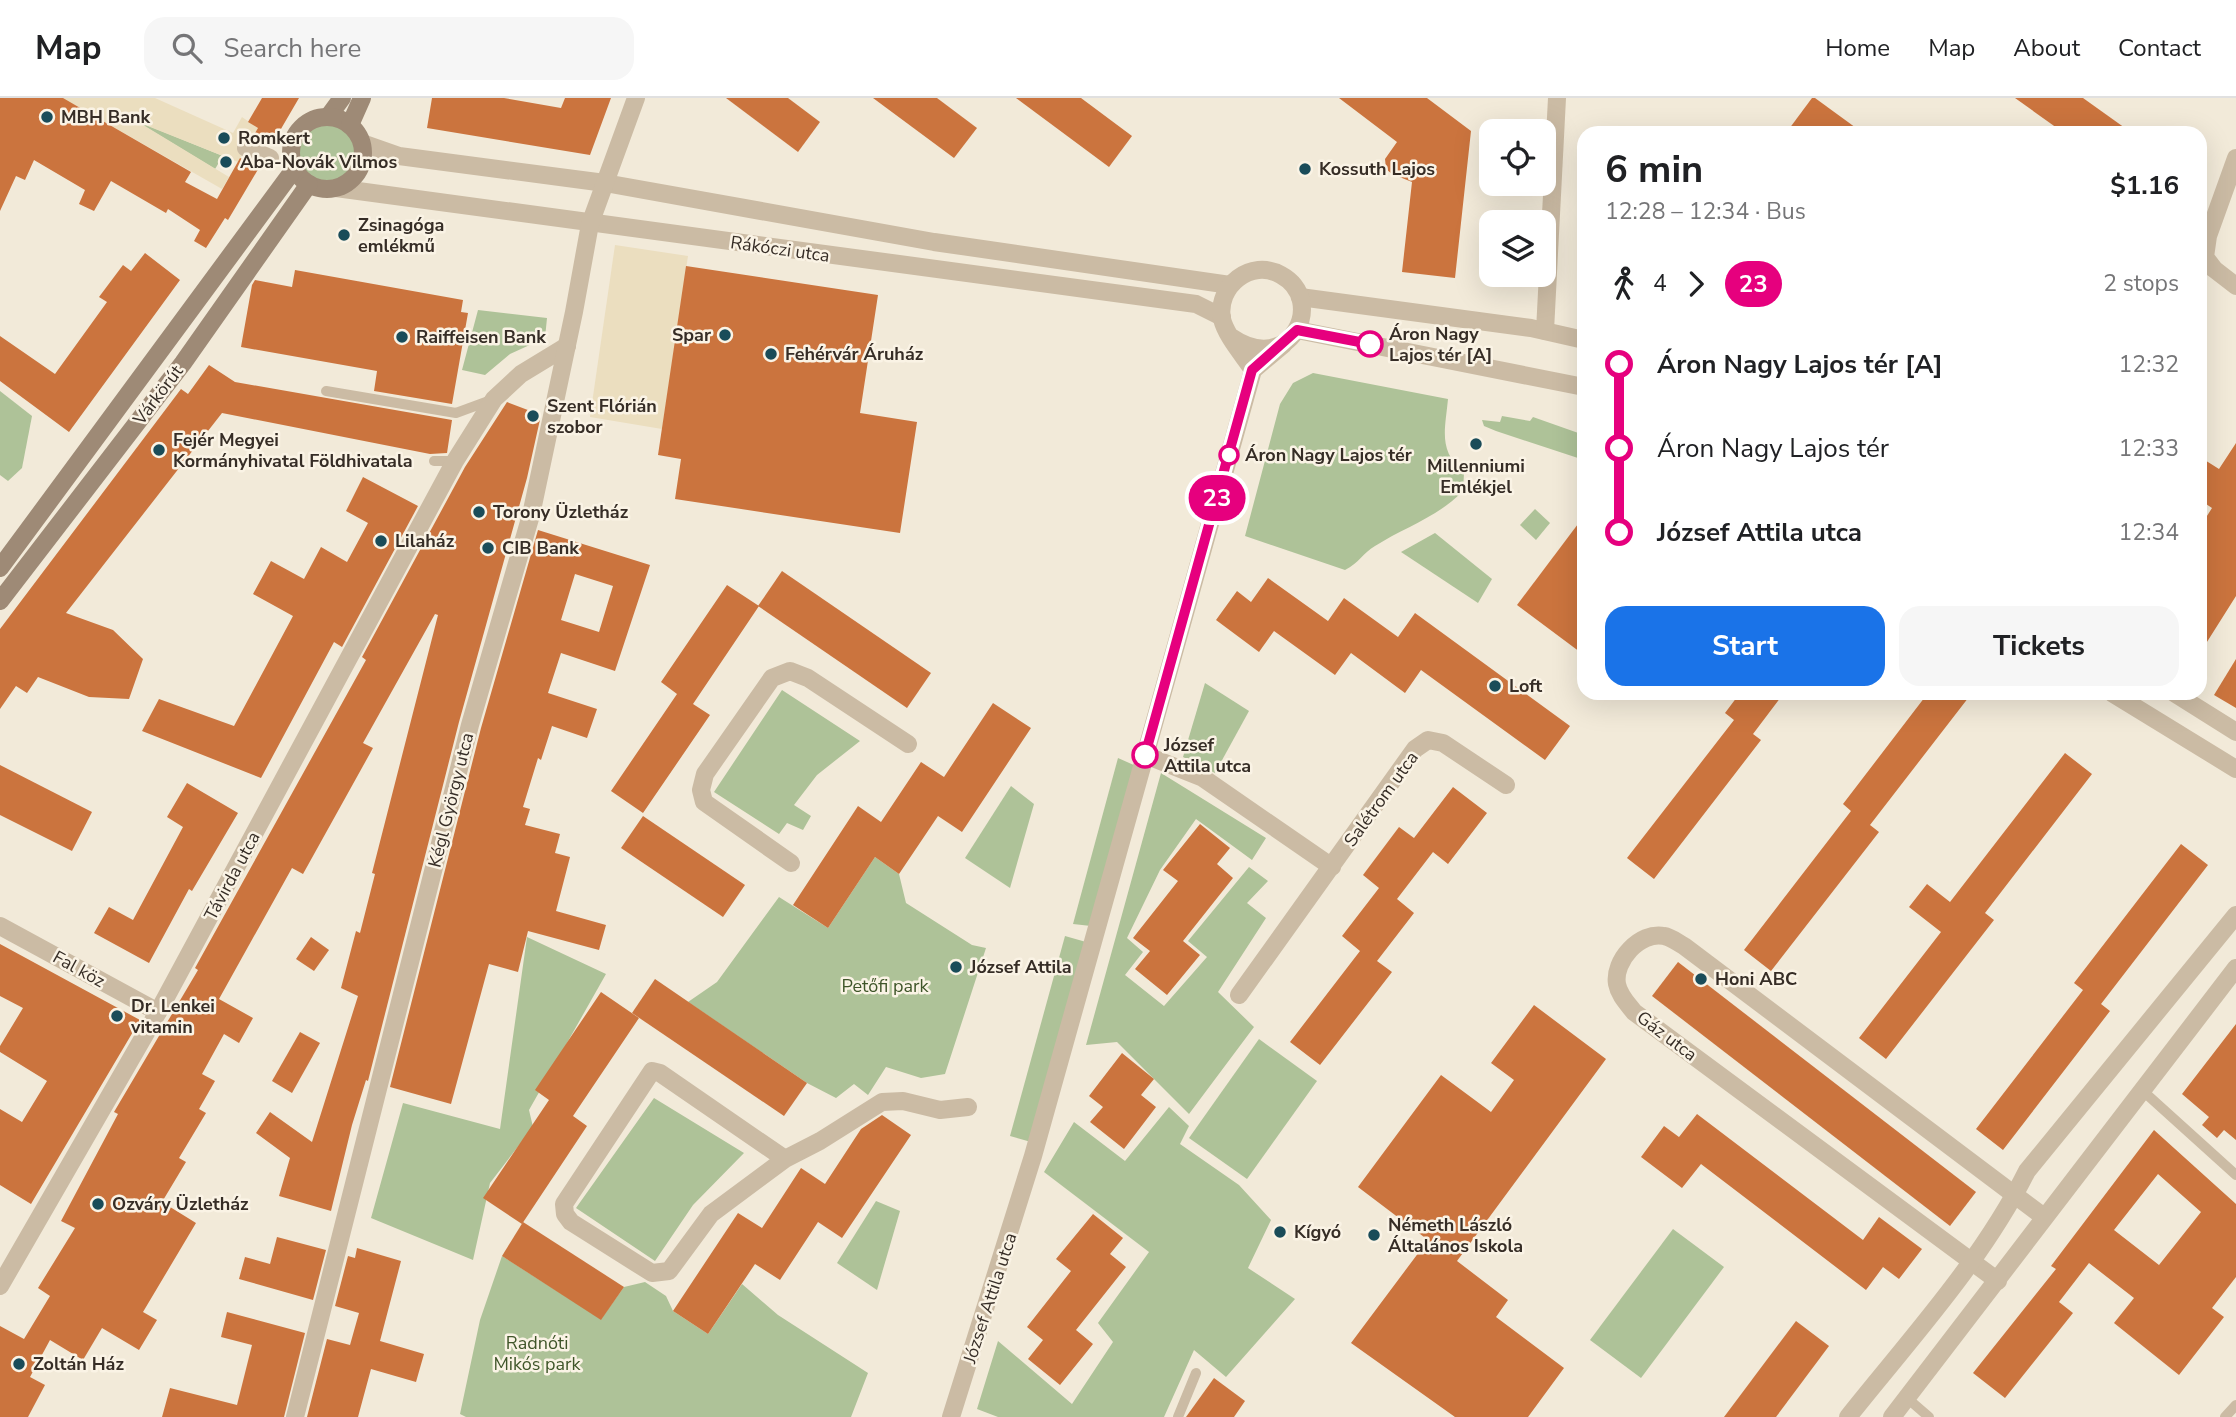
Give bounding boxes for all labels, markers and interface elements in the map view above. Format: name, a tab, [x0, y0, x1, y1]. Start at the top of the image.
search box	[144, 17, 634, 80]
text: Map	[35, 26, 102, 71]
icon: search	[168, 29, 206, 67]
text: Search here	[224, 31, 361, 66]
text: Home	[1825, 32, 1890, 64]
text: Map	[1928, 32, 1975, 64]
text: About	[2013, 32, 2080, 64]
text: Contact	[2118, 32, 2201, 64]
place label: MBH Bank	[61, 105, 151, 129]
marker: MBH Bank	[39, 109, 55, 125]
map controls	[1479, 119, 1556, 287]
button: locate	[1479, 119, 1556, 196]
place label: Romkert	[238, 126, 310, 150]
marker: Romkert	[216, 130, 232, 146]
text: 6 min	[1605, 144, 1703, 195]
place label: Aba-Novák Vilmos	[240, 150, 397, 174]
marker: Aba-Novák Vilmos	[218, 154, 234, 170]
place label: Kossuth Lajos	[1319, 157, 1435, 181]
marker: Kossuth Lajos	[1297, 161, 1313, 177]
text: $1.16	[2110, 168, 2179, 203]
text: 12:28 – 12:34 · Bus	[1605, 196, 1806, 227]
button: layers	[1479, 210, 1556, 287]
place label: Zsinagóga emlékmű	[358, 213, 444, 258]
marker: Zsinagóga emlékmű	[336, 227, 352, 243]
street label: Rákóczi utca	[729, 230, 831, 268]
icon: walk	[1605, 265, 1643, 303]
icon: forward	[1677, 265, 1715, 303]
text: 4	[1653, 268, 1667, 299]
text: 23	[1739, 268, 1768, 300]
text: 2 stops	[2103, 268, 2179, 299]
place label: Áron Nagy Lajos tér [A]	[1389, 322, 1492, 367]
place label: Spar	[672, 323, 711, 347]
place label: Raiffeisen Bank	[416, 325, 546, 349]
marker: Spar	[717, 327, 733, 343]
marker: Raiffeisen Bank	[394, 329, 410, 345]
marker: Áron Nagy Lajos tér [A]	[1357, 331, 1383, 357]
place label: Fehérvár Áruház	[785, 342, 924, 366]
marker: Fehérvár Áruház	[763, 346, 779, 362]
text: Áron Nagy Lajos tér [A]	[1657, 347, 1943, 382]
text: 12:32	[2119, 349, 2179, 380]
street label: Várkörút	[127, 360, 189, 431]
place label: Szent Flórián szobor	[547, 394, 657, 439]
marker: Szent Flórián szobor	[525, 408, 541, 424]
place label: Fejér Megyei Kormányhivatal Földhivatala	[173, 428, 413, 473]
text: Áron Nagy Lajos tér	[1657, 431, 1889, 466]
text: 12:33	[2119, 433, 2179, 464]
marker: Millenniumi Emlékjel	[1468, 436, 1484, 452]
marker: Fejér Megyei Kormányhivatal Földhivatala	[151, 442, 167, 458]
place label: Áron Nagy Lajos tér	[1245, 443, 1412, 467]
marker: Áron Nagy Lajos tér	[1219, 445, 1239, 465]
place label: Millenniumi Emlékjel	[1427, 454, 1525, 499]
line badge: 23	[1186, 475, 1248, 521]
text: 23	[1203, 482, 1231, 514]
place label: Torony Üzletház	[493, 500, 629, 524]
marker: Torony Üzletház	[471, 504, 487, 520]
text: József Attila utca	[1657, 515, 1862, 550]
text: 12:34	[2119, 517, 2179, 548]
place label: Lilaház	[395, 529, 455, 553]
marker: Lilaház	[373, 533, 389, 549]
place label: CIB Bank	[502, 536, 579, 560]
marker: CIB Bank	[480, 540, 496, 556]
button: Start	[1605, 606, 1885, 686]
button: Tickets	[1899, 606, 2179, 686]
place label: Loft	[1509, 674, 1542, 698]
marker: Loft	[1487, 678, 1503, 694]
street label: Kégl György utca	[423, 730, 479, 870]
place label: József Attila utca	[1163, 733, 1251, 778]
marker: József Attila utca	[1132, 742, 1158, 768]
street label: Salétrom utca	[1338, 747, 1424, 851]
street label: Távirda utca	[199, 827, 265, 925]
street label: Fal köz	[49, 945, 109, 993]
place label: József Attila	[969, 955, 1072, 979]
marker: József Attila	[948, 959, 964, 975]
place label: Honi ABC	[1715, 967, 1797, 991]
marker: Honi ABC	[1693, 971, 1709, 987]
park label: Petőfi park	[842, 974, 929, 998]
place label: Dr. Lenkei vitamin	[130, 994, 215, 1039]
street label: Gáz utca	[1632, 1005, 1702, 1067]
marker: Dr. Lenkei vitamin	[109, 1008, 125, 1024]
place label: Ozváry Üzletház	[112, 1192, 249, 1216]
marker: Ozváry Üzletház	[90, 1196, 106, 1212]
place label: Németh László Általános Iskola	[1388, 1213, 1523, 1258]
place label: Kígyó	[1294, 1220, 1341, 1244]
marker: Kígyó	[1272, 1224, 1288, 1240]
marker: Németh László Általános Iskola	[1366, 1227, 1382, 1243]
street label: József Attila utca	[957, 1230, 1022, 1367]
park label: Radnóti Mikós park	[493, 1331, 582, 1376]
place label: Zoltán Ház	[33, 1352, 124, 1376]
marker: Zoltán Ház	[11, 1356, 27, 1372]

